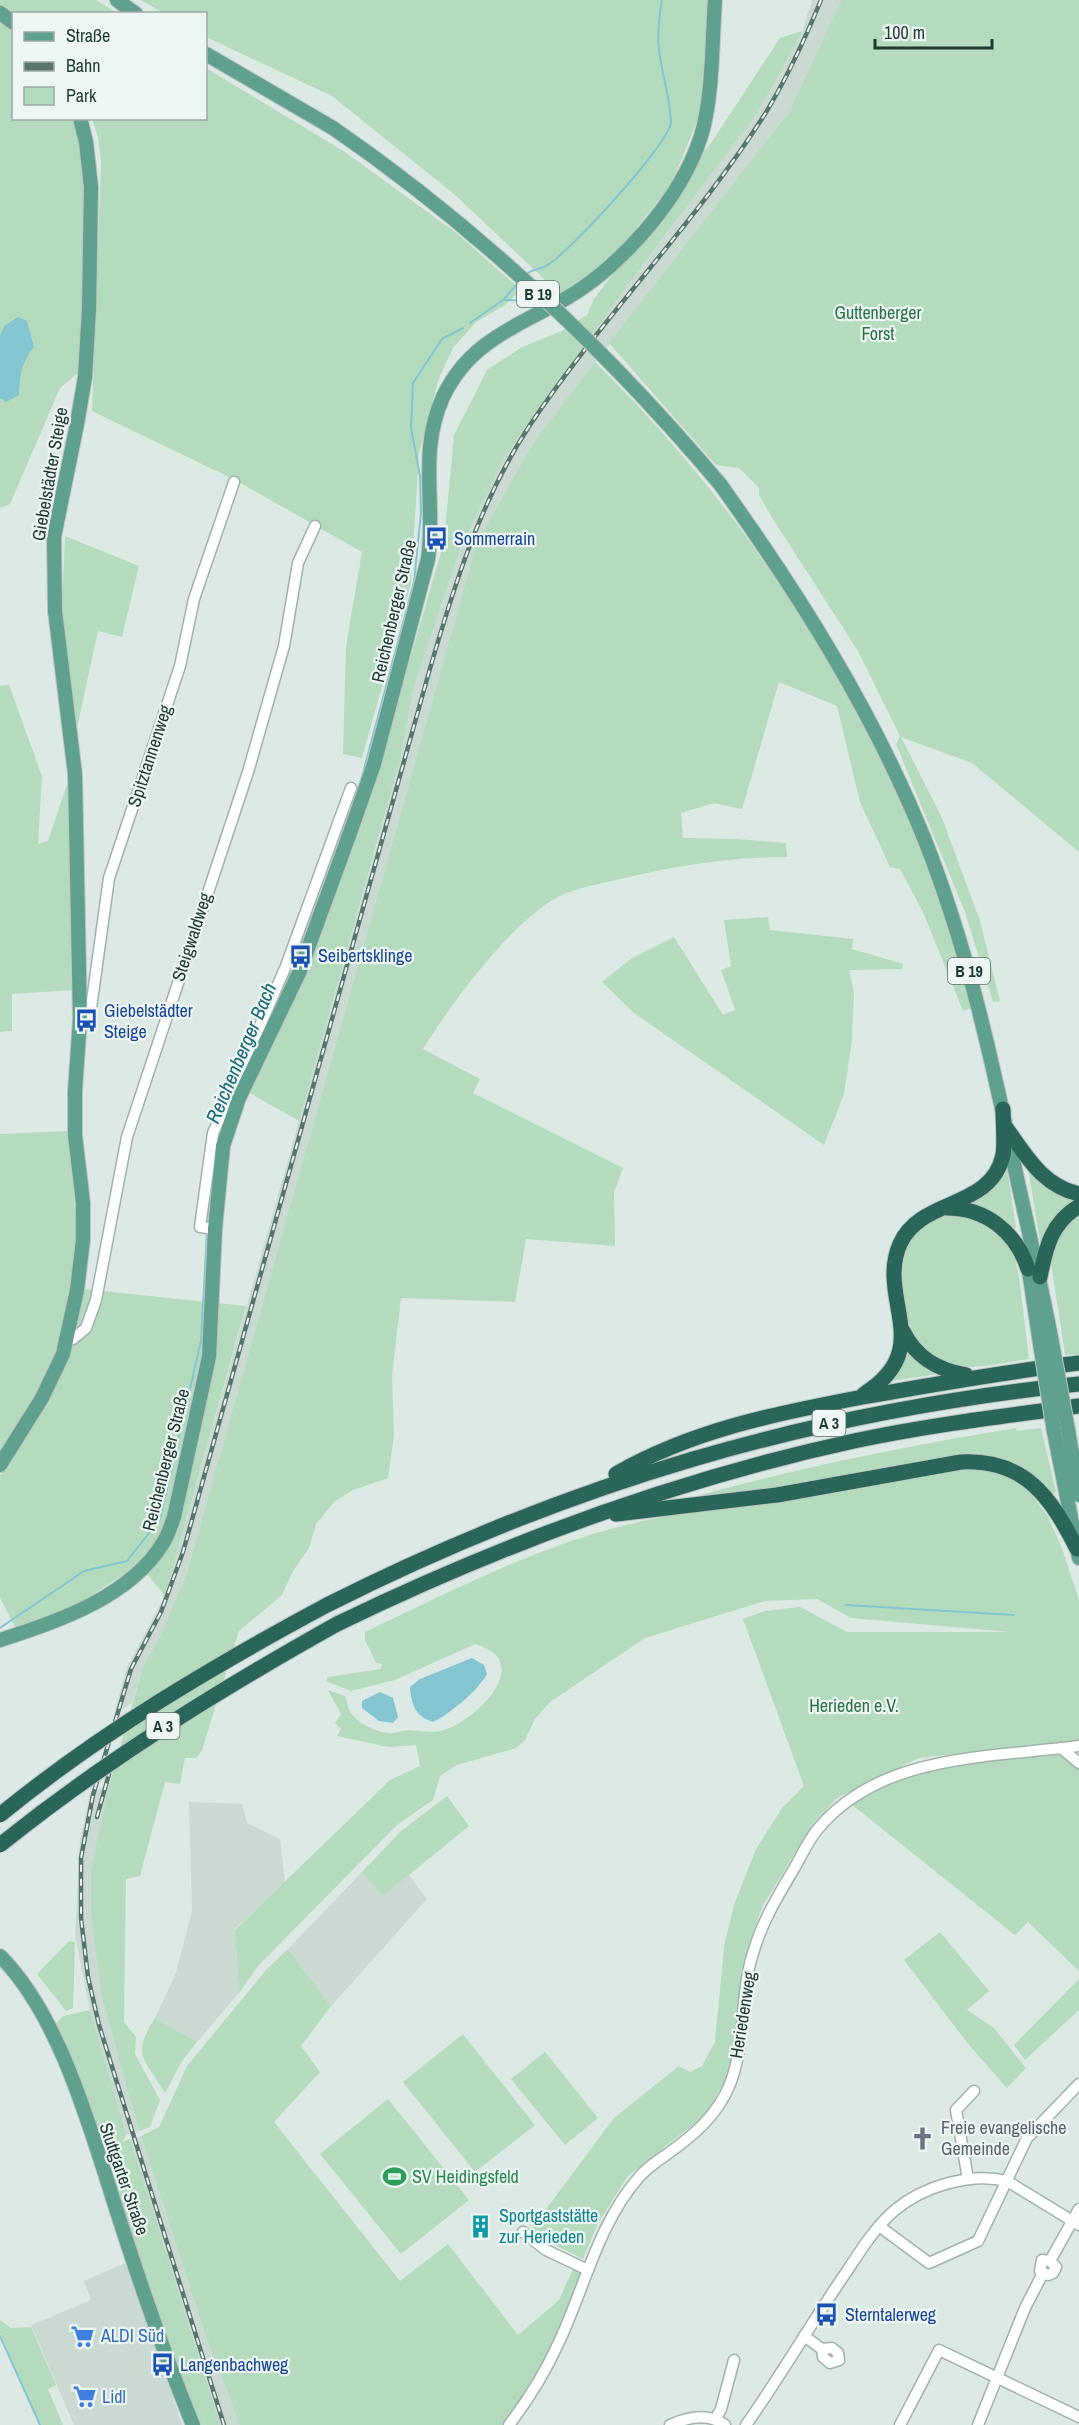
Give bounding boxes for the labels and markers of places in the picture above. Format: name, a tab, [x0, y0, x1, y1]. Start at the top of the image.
bus stop icon: Sommerrain	[423, 526, 449, 552]
place label: Sommerrain	[454, 526, 535, 551]
bus stop icon: Seibertsklinge	[287, 943, 313, 969]
place label: Seibertsklinge	[318, 943, 412, 968]
place label: Giebelstädter Steige	[104, 998, 193, 1044]
bus stop icon: Giebelstädter Steige	[73, 1008, 99, 1034]
place label: Freie evangelische Gemeinde	[941, 2115, 1067, 2161]
church icon: Freie evangelische Gemeinde	[910, 2125, 936, 2151]
sports icon: SV Heidingsfeld	[381, 2164, 407, 2190]
place label: SV Heidingsfeld	[412, 2164, 519, 2189]
place label: Sportgaststätte zur Herieden	[499, 2203, 598, 2249]
building icon: Sportgaststätte zur Herieden	[468, 2213, 494, 2239]
bus stop icon: Sterntalerweg	[814, 2302, 840, 2328]
place label: Sterntalerweg	[845, 2302, 937, 2327]
supermarket icon: ALDI Süd	[70, 2323, 96, 2349]
place label: ALDI Süd	[100, 2323, 164, 2348]
bus stop icon: Langenbachweg	[149, 2352, 175, 2378]
place label: Langenbachweg	[180, 2352, 289, 2377]
supermarket icon: Lidl	[71, 2384, 97, 2410]
place label: Lidl	[102, 2384, 126, 2409]

